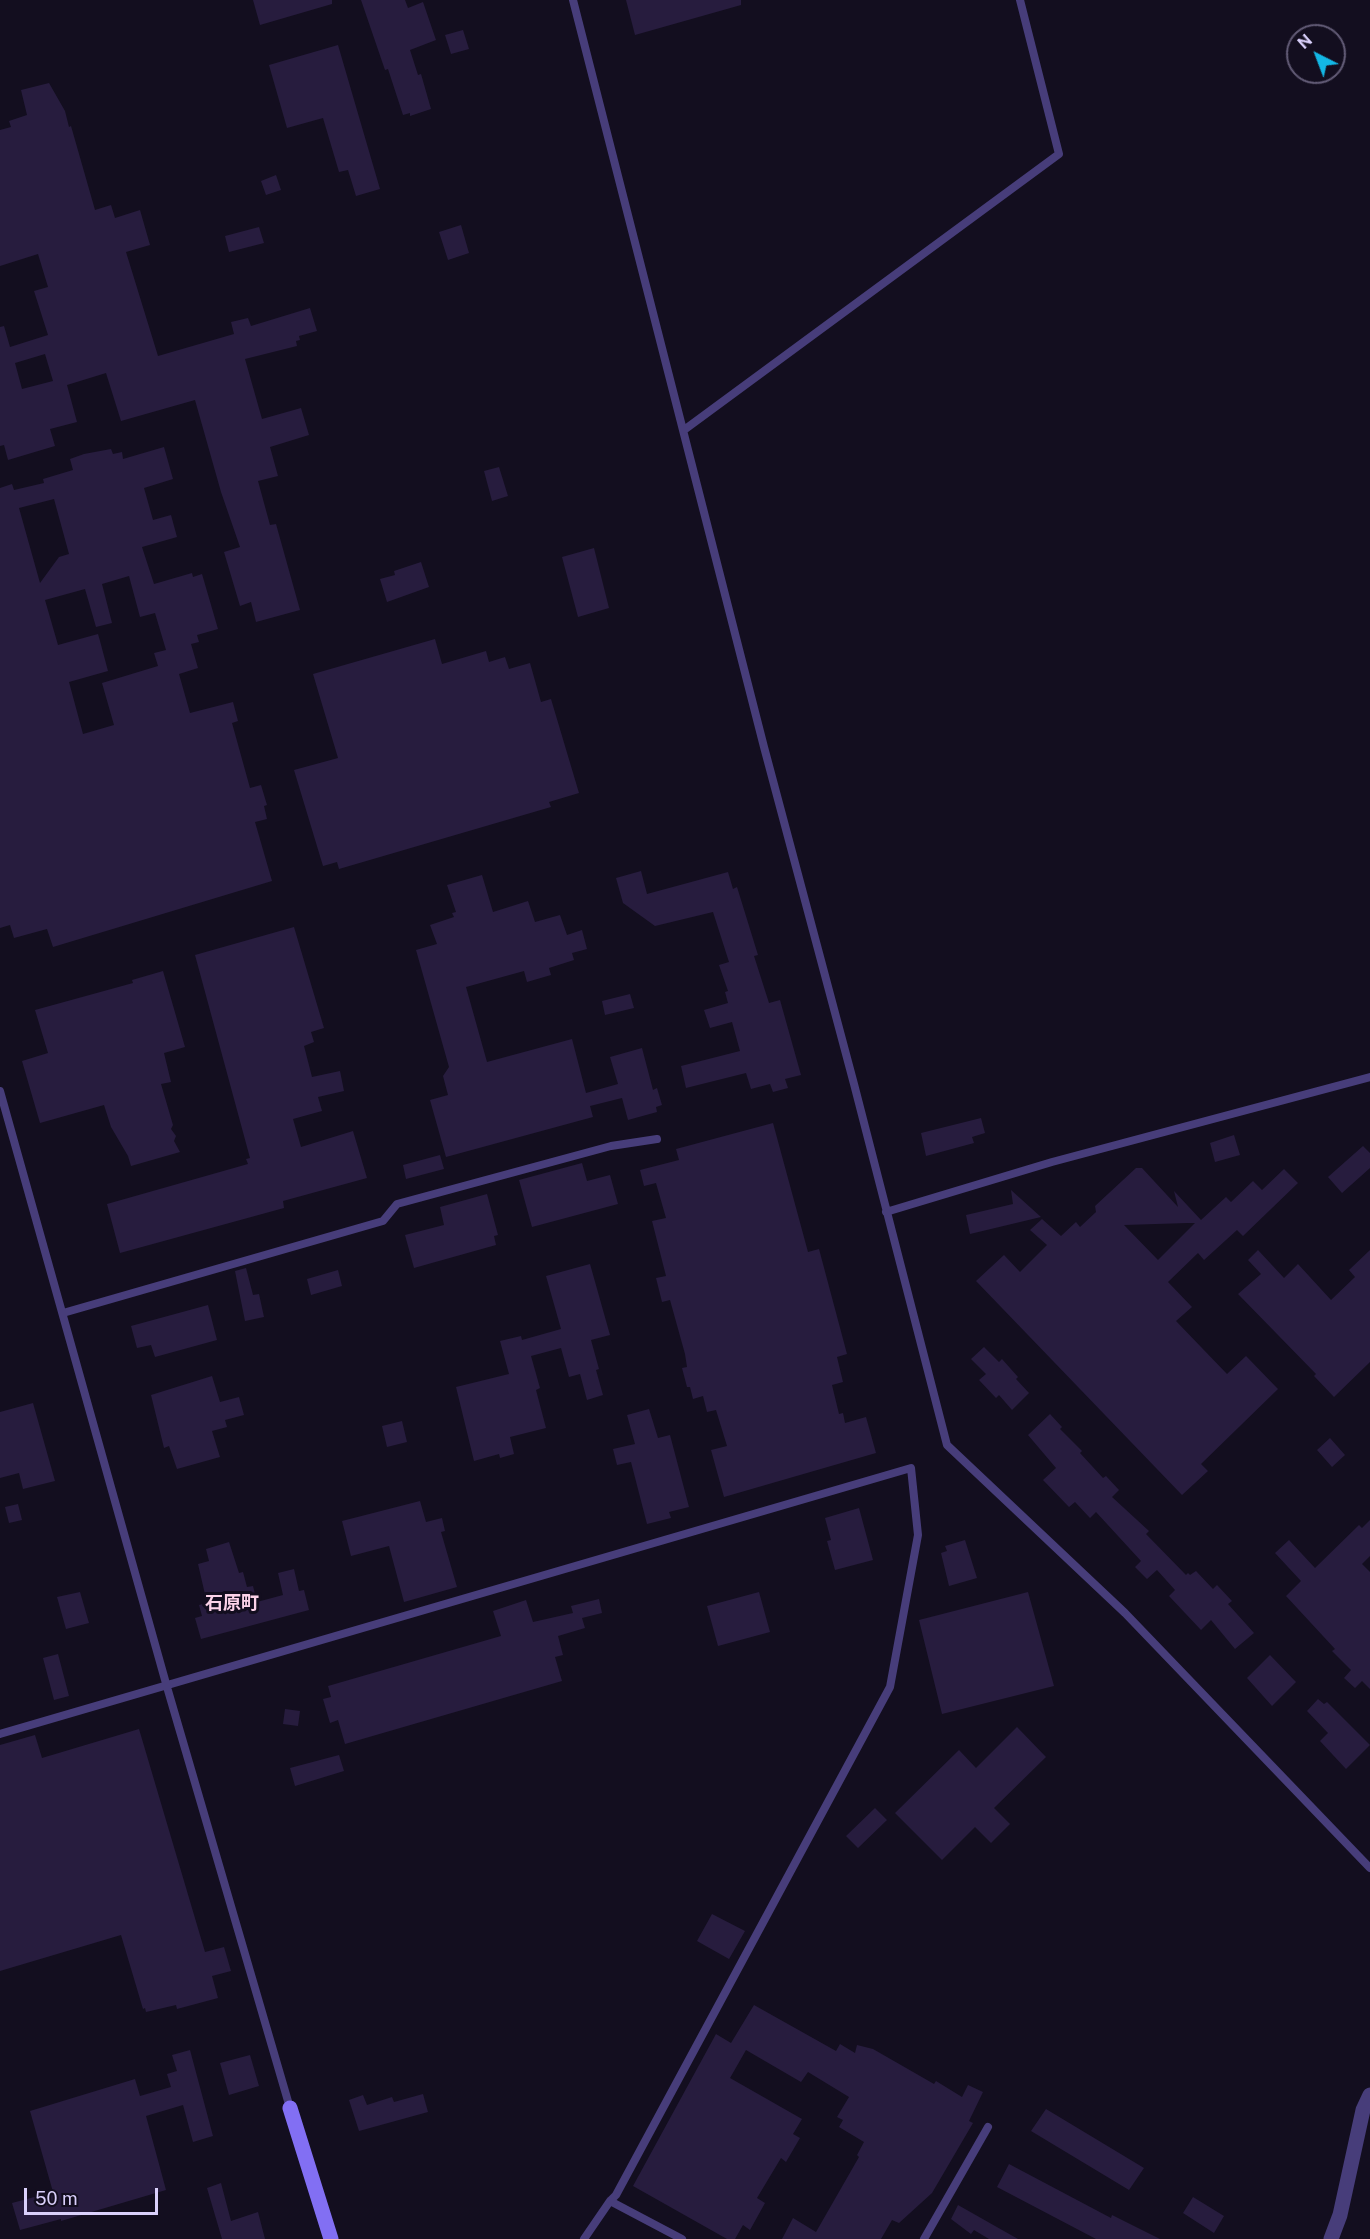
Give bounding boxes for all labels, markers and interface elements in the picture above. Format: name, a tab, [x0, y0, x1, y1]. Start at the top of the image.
north arrow	[1286, 24, 1346, 84]
text: N	[1294, 30, 1316, 53]
district label: 石原町	[205, 1592, 259, 1614]
scale bar	[27, 2176, 160, 2214]
text: 50 m	[35, 2188, 78, 2209]

